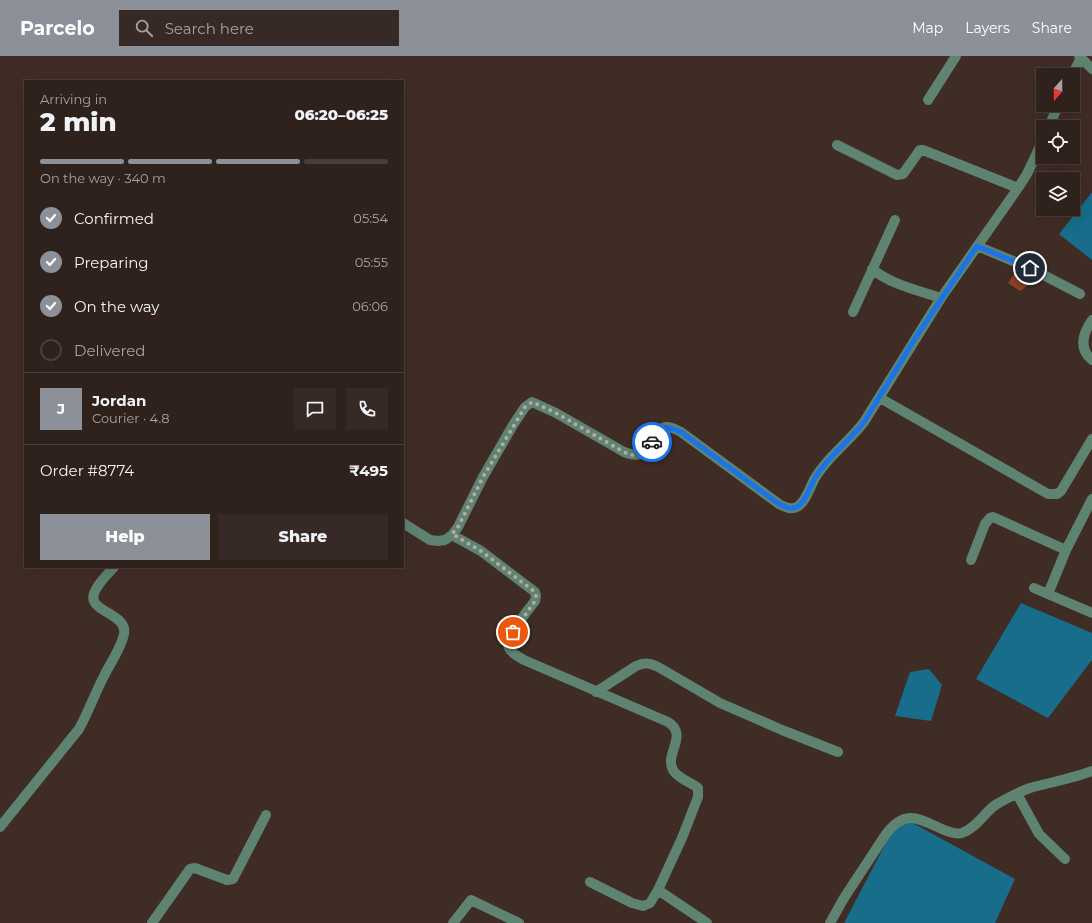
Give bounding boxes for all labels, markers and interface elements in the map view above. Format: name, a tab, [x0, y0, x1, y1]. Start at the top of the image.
search box	[119, 10, 399, 46]
text: Parcelo	[20, 17, 95, 40]
icon: search	[133, 17, 155, 39]
text: Search here	[165, 19, 254, 38]
text: Map	[912, 19, 943, 37]
text: Layers	[965, 19, 1010, 37]
text: Share	[1032, 19, 1072, 37]
north arrow	[1036, 68, 1080, 112]
map controls	[1036, 68, 1080, 216]
text: Arriving in	[40, 91, 107, 107]
text: 06:20–06:25	[295, 105, 388, 124]
text: 2 min	[40, 106, 117, 138]
button: locate	[1036, 120, 1080, 164]
text: On the way · 340 m	[40, 170, 166, 186]
button: layers	[1036, 172, 1080, 216]
icon: check	[40, 207, 62, 229]
text: Confirmed	[74, 209, 154, 228]
text: 05:54	[353, 210, 388, 226]
icon: check	[40, 251, 62, 273]
pin	[1013, 251, 1047, 285]
text: Preparing	[74, 253, 149, 272]
text: 05:55	[355, 254, 388, 270]
icon: home	[1019, 257, 1041, 279]
icon: check	[40, 295, 62, 317]
text: On the way	[74, 297, 159, 316]
text: 06:06	[352, 298, 388, 314]
text: Delivered	[74, 341, 146, 360]
button: chat	[294, 388, 336, 430]
button: phone	[346, 388, 388, 430]
text: Jordan	[92, 391, 146, 410]
text: J	[57, 399, 65, 418]
text: Courier · 4.8	[92, 410, 170, 426]
courier	[632, 422, 672, 462]
icon: car	[641, 431, 663, 453]
text: Order #8774	[40, 461, 134, 480]
text: ₹495	[349, 461, 388, 480]
button: Help	[40, 514, 210, 560]
button: Share	[218, 514, 388, 560]
pin	[496, 615, 530, 649]
icon: bag	[502, 621, 524, 643]

